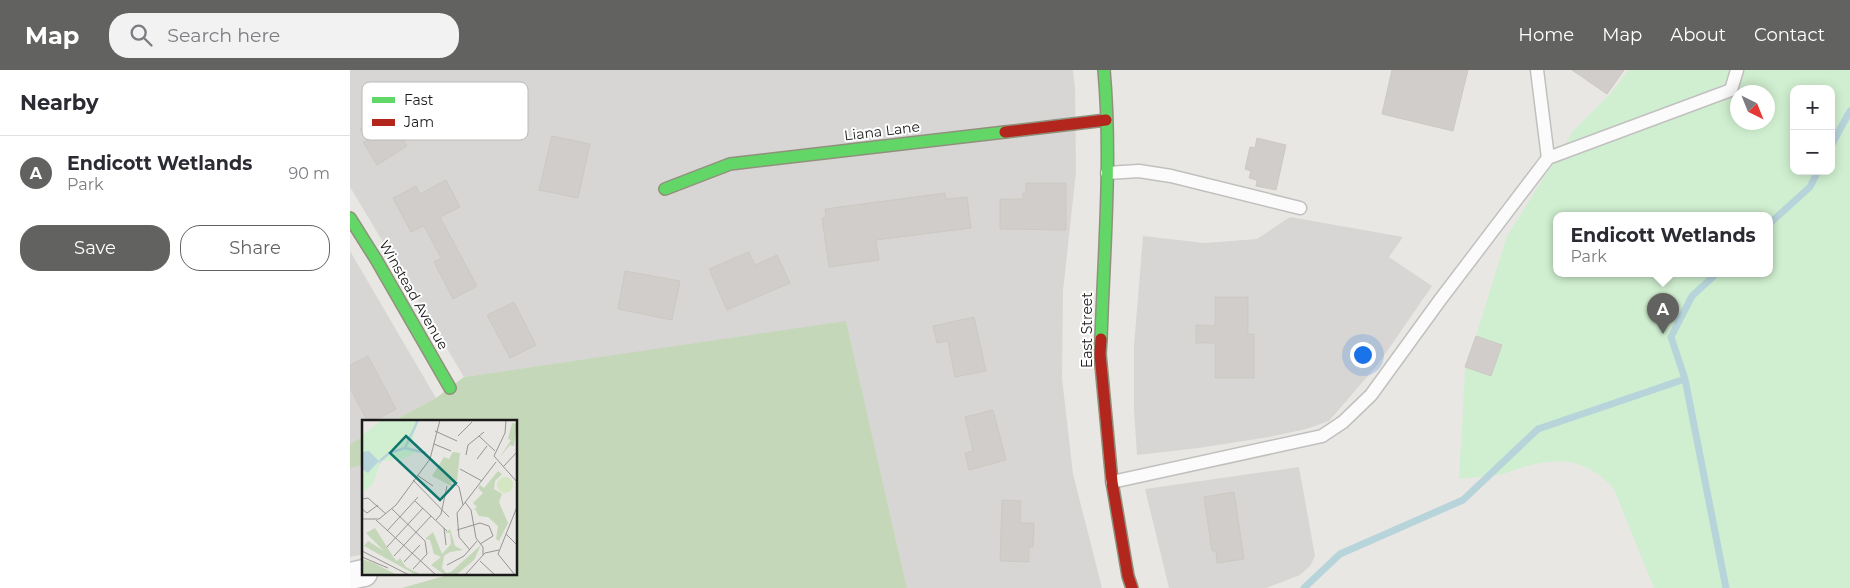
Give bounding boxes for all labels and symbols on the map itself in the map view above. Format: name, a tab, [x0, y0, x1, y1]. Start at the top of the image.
legend	[362, 82, 528, 140]
north arrow	[1730, 85, 1775, 130]
text: Fast	[404, 91, 434, 109]
text: Jam	[403, 113, 434, 131]
street label: Liana Lane	[843, 117, 921, 145]
street label: Winstead Avenue	[375, 237, 453, 353]
street label: East Street	[1078, 292, 1096, 368]
pin: A	[1647, 293, 1679, 334]
your location	[1350, 342, 1376, 368]
inset map	[362, 420, 518, 576]

